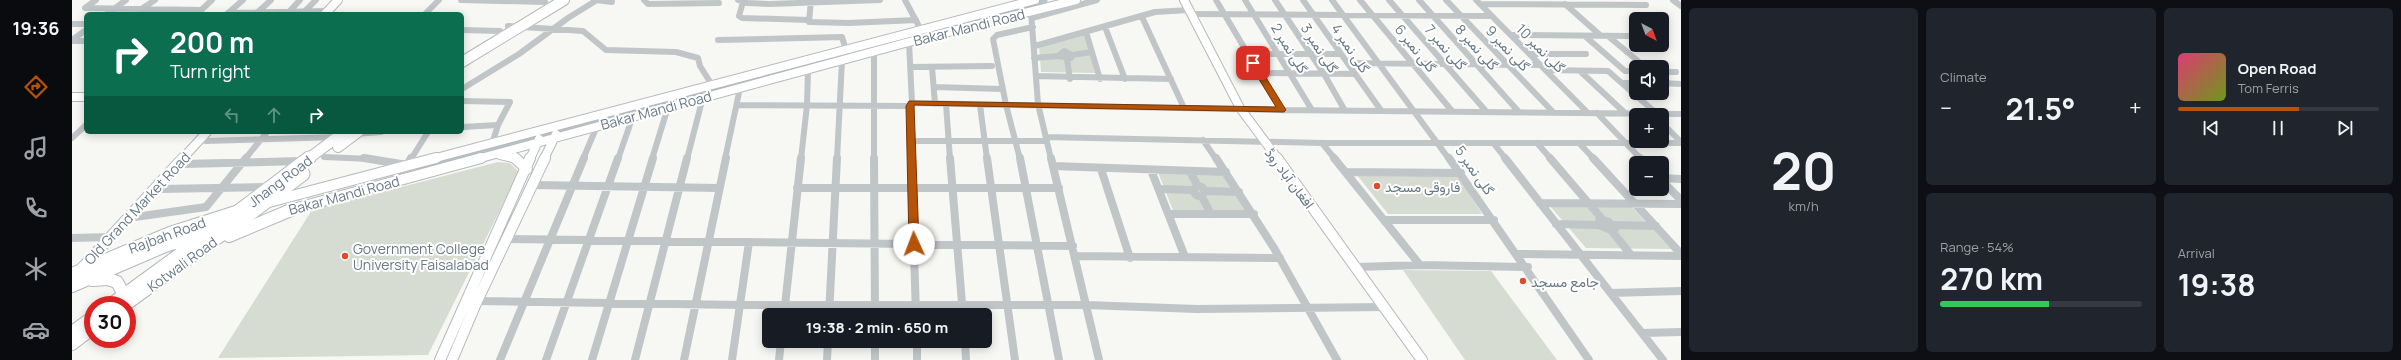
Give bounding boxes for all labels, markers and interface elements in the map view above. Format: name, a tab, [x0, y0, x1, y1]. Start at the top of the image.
street label: Bakar Mandi Road	[911, 4, 1027, 50]
north arrow	[1629, 12, 1669, 52]
map controls	[1629, 12, 1669, 196]
text: 19:36	[13, 16, 59, 40]
street label: گلی نمبر 2	[1267, 19, 1313, 77]
street label: گلی نمبر 10	[1512, 19, 1570, 77]
street label: گلی نمبر 3	[1297, 20, 1343, 76]
street label: گلی نمبر 4	[1327, 20, 1375, 76]
street label: گلی نمبر 6	[1391, 20, 1441, 76]
street label: گلی نمبر 7	[1421, 20, 1471, 74]
street label: گلی نمبر 8	[1451, 20, 1503, 74]
street label: گلی نمبر 9	[1482, 21, 1534, 75]
text: 200 m	[170, 23, 254, 61]
icon: right	[104, 28, 156, 80]
pin	[1236, 46, 1270, 80]
icon: arrive	[1242, 52, 1264, 74]
text: Open Road	[2238, 58, 2316, 79]
text: Turn right	[170, 59, 251, 83]
button: sound	[1629, 60, 1669, 100]
text: Climate	[1940, 68, 1987, 86]
icon: directions	[22, 73, 50, 101]
text: Tom Ferris	[2238, 79, 2299, 97]
street label: Bakar Mandi Road	[598, 86, 714, 134]
text: 21.5°	[2006, 88, 2076, 129]
text: −	[1940, 93, 1952, 123]
text: +	[2129, 93, 2142, 123]
icon: left	[221, 104, 243, 126]
icon: ahead	[263, 104, 285, 126]
icon: right	[305, 104, 327, 126]
button: +	[1629, 108, 1669, 148]
icon: previous	[2200, 117, 2222, 139]
icon: pause	[2267, 117, 2289, 139]
icon: next	[2334, 117, 2356, 139]
icon: music	[22, 134, 50, 162]
text: 20	[1771, 135, 1836, 206]
street label: گلی نمبر 5	[1451, 142, 1499, 198]
street label: افغان آباد روڈ	[1261, 144, 1319, 212]
street label: Old Grand Market Road	[80, 148, 194, 268]
street label: Jhang Road	[244, 151, 316, 211]
button: −	[1629, 156, 1669, 196]
street label: Bakar Mandi Road	[286, 171, 402, 219]
place label: فاروقی مسجد	[1385, 177, 1460, 196]
marker: فاروقی مسجد	[1372, 181, 1382, 191]
icon: phone	[22, 194, 50, 222]
text: km/h	[1789, 197, 1819, 215]
street label: Rajbah Road	[126, 212, 208, 258]
position arrow	[893, 223, 935, 265]
street label: Kotwali Road	[143, 232, 221, 296]
text: Range · 54%	[1940, 238, 2014, 256]
place label: Government College University Faisalabad	[353, 239, 489, 274]
text: Arrival	[2178, 244, 2215, 262]
marker: Government College University Faisalabad	[340, 251, 350, 261]
icon: climate	[22, 255, 50, 283]
text: 270 km	[1940, 258, 2043, 299]
text: 19:38	[2178, 264, 2256, 305]
place label: جامع مسجد	[1531, 272, 1599, 293]
marker: جامع مسجد	[1518, 276, 1528, 286]
speed limit sign: 30	[84, 296, 136, 348]
icon: car	[22, 316, 50, 344]
text: 19:38 · 2 min · 650 m	[806, 317, 948, 338]

